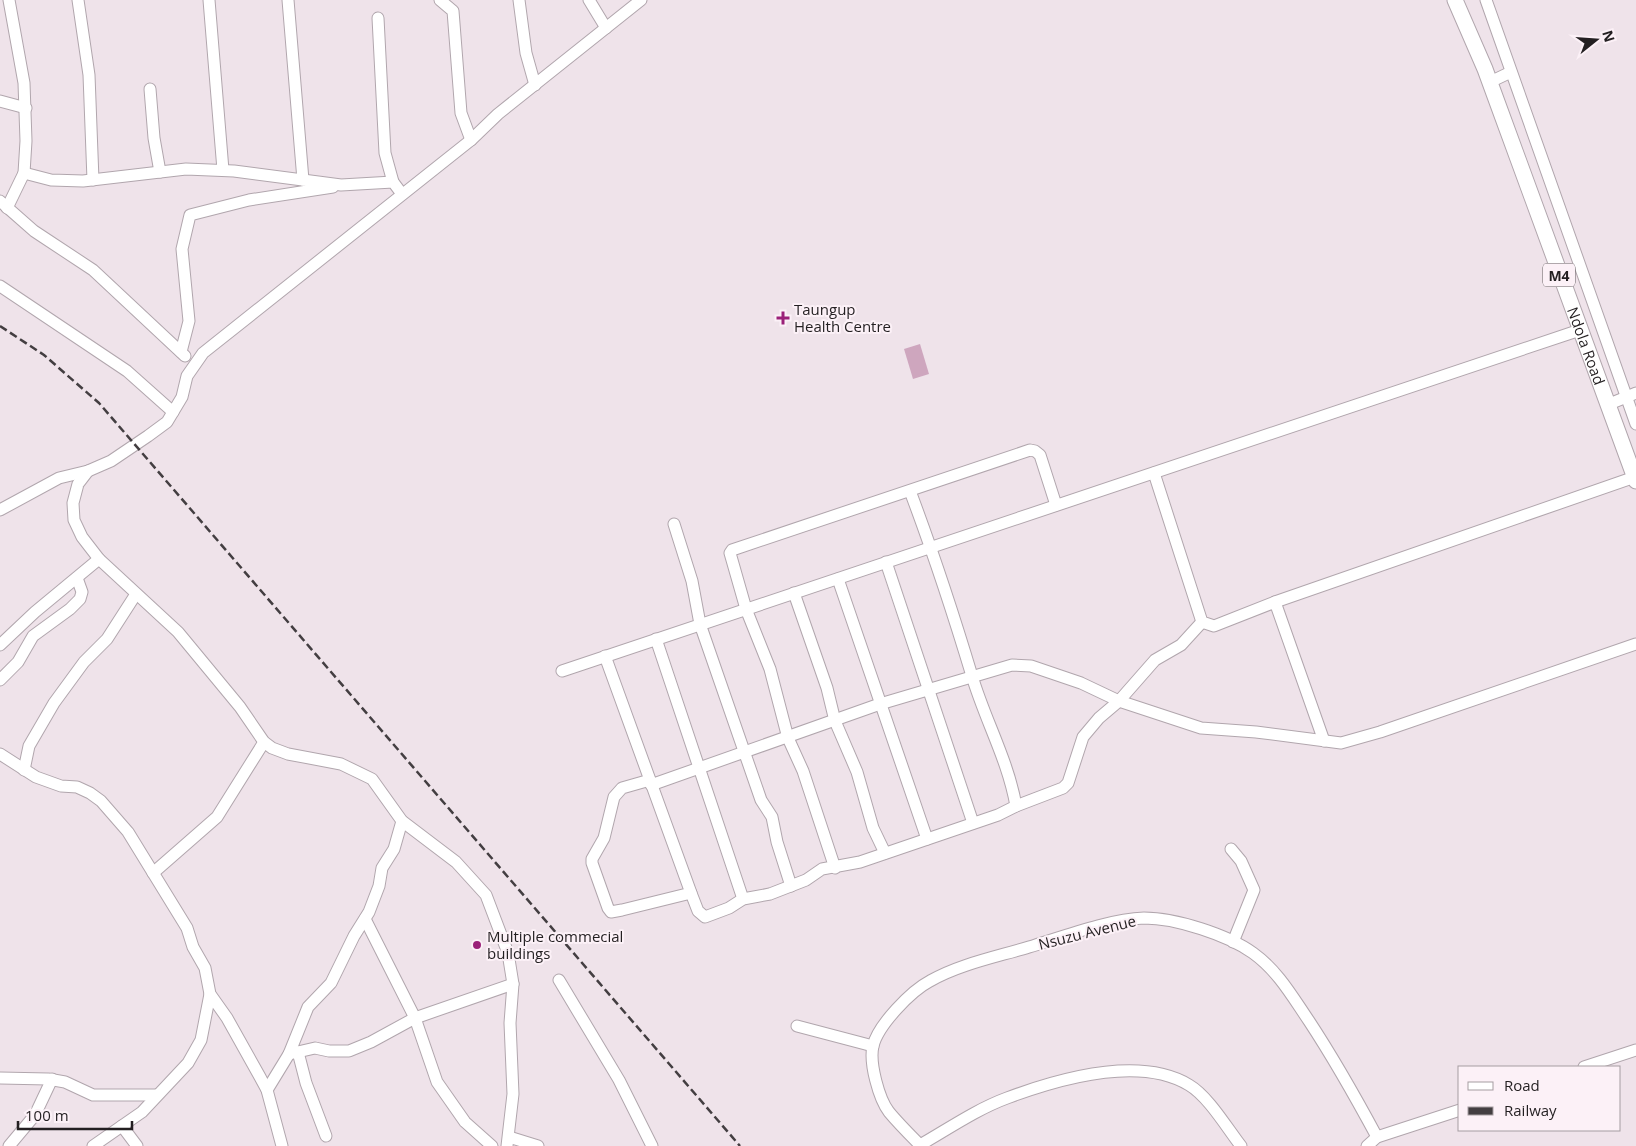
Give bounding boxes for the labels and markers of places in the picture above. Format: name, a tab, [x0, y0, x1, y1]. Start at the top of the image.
place label: Taungup Health Centre	[794, 299, 891, 336]
marker: Taungup Health Centre	[776, 311, 790, 325]
place label: Multiple commecial buildings	[487, 926, 623, 963]
marker: Multiple commecial buildings	[471, 939, 483, 951]

